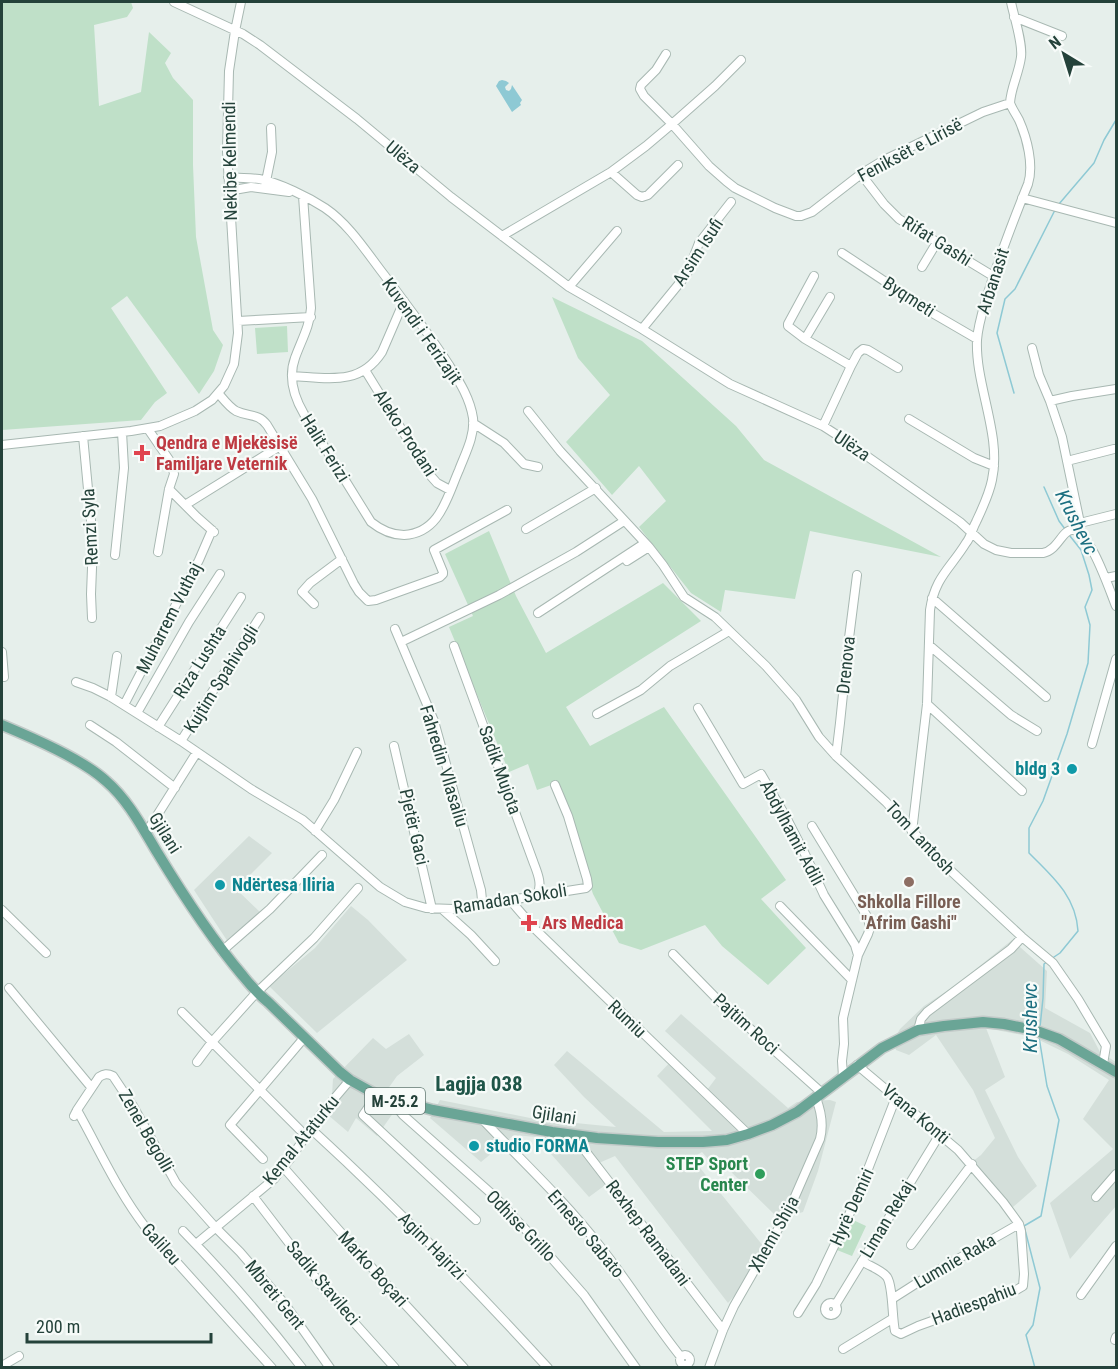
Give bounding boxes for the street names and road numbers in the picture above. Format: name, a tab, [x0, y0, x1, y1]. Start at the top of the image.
street label: Nekibe Kelmendi	[218, 101, 241, 221]
street label: Feniksët e Lirisë	[854, 113, 966, 186]
street label: Ulëza	[382, 136, 425, 177]
street label: Rifat Gashi	[899, 211, 976, 270]
street label: Arsim Isufi	[668, 214, 727, 289]
street label: Arbanasit	[972, 245, 1013, 317]
street label: Byqmeti	[879, 272, 939, 321]
street label: Kuvendi i Ferizajit	[378, 273, 467, 388]
street label: Aleko Prodani	[370, 386, 441, 480]
street label: Halit Ferizi	[296, 410, 354, 486]
street label: Ulëza	[830, 426, 874, 465]
street label: Remzi Syla	[77, 488, 102, 566]
street label: Muharrem Vuthaj	[132, 559, 206, 677]
street label: Riza Lushta	[169, 621, 230, 702]
street label: Kujtim Spahivogli	[179, 621, 262, 736]
street label: Drenova	[832, 635, 859, 695]
street label: Fahredin Vllasaliu	[416, 702, 473, 829]
street label: Sadik Mujota	[475, 723, 526, 817]
street label: Abdylhamit Adili	[756, 777, 829, 889]
street label: Pjetër Gaci	[396, 787, 433, 867]
street label: Tom Lantosh	[881, 797, 959, 879]
street label: Gjilani	[145, 808, 186, 857]
street label: Ramadan Sokoli	[452, 879, 568, 918]
street label: Pajtim Roci	[709, 989, 783, 1058]
street label: Rumiu	[604, 996, 651, 1042]
street label: Vrana Konti	[878, 1079, 954, 1148]
street label: Zenel Begolli	[114, 1086, 178, 1176]
road number: M-25.2	[365, 1088, 425, 1114]
street label: Kemal Ataturku	[258, 1091, 343, 1189]
street label: Gjilani	[531, 1101, 578, 1128]
street label: Hyrë Demiri	[825, 1165, 878, 1249]
street label: Rexhep Ramadani	[602, 1176, 695, 1290]
street label: Liman Rekaj	[855, 1176, 918, 1261]
street label: Odhise Grillo	[482, 1186, 560, 1266]
street label: Ernesto Sabato	[544, 1186, 629, 1282]
street label: Xhemi Shija	[744, 1192, 803, 1275]
street label: Agim Hajrizi	[394, 1208, 470, 1284]
street label: Galileu	[137, 1219, 186, 1269]
street label: Marko Boçari	[334, 1227, 413, 1311]
street label: Lumnie Raka	[910, 1229, 999, 1292]
street label: Sadik Stavileci	[282, 1236, 365, 1329]
street label: Mbreti Gent	[241, 1256, 310, 1334]
street label: Hadiespahiu	[929, 1278, 1019, 1329]

